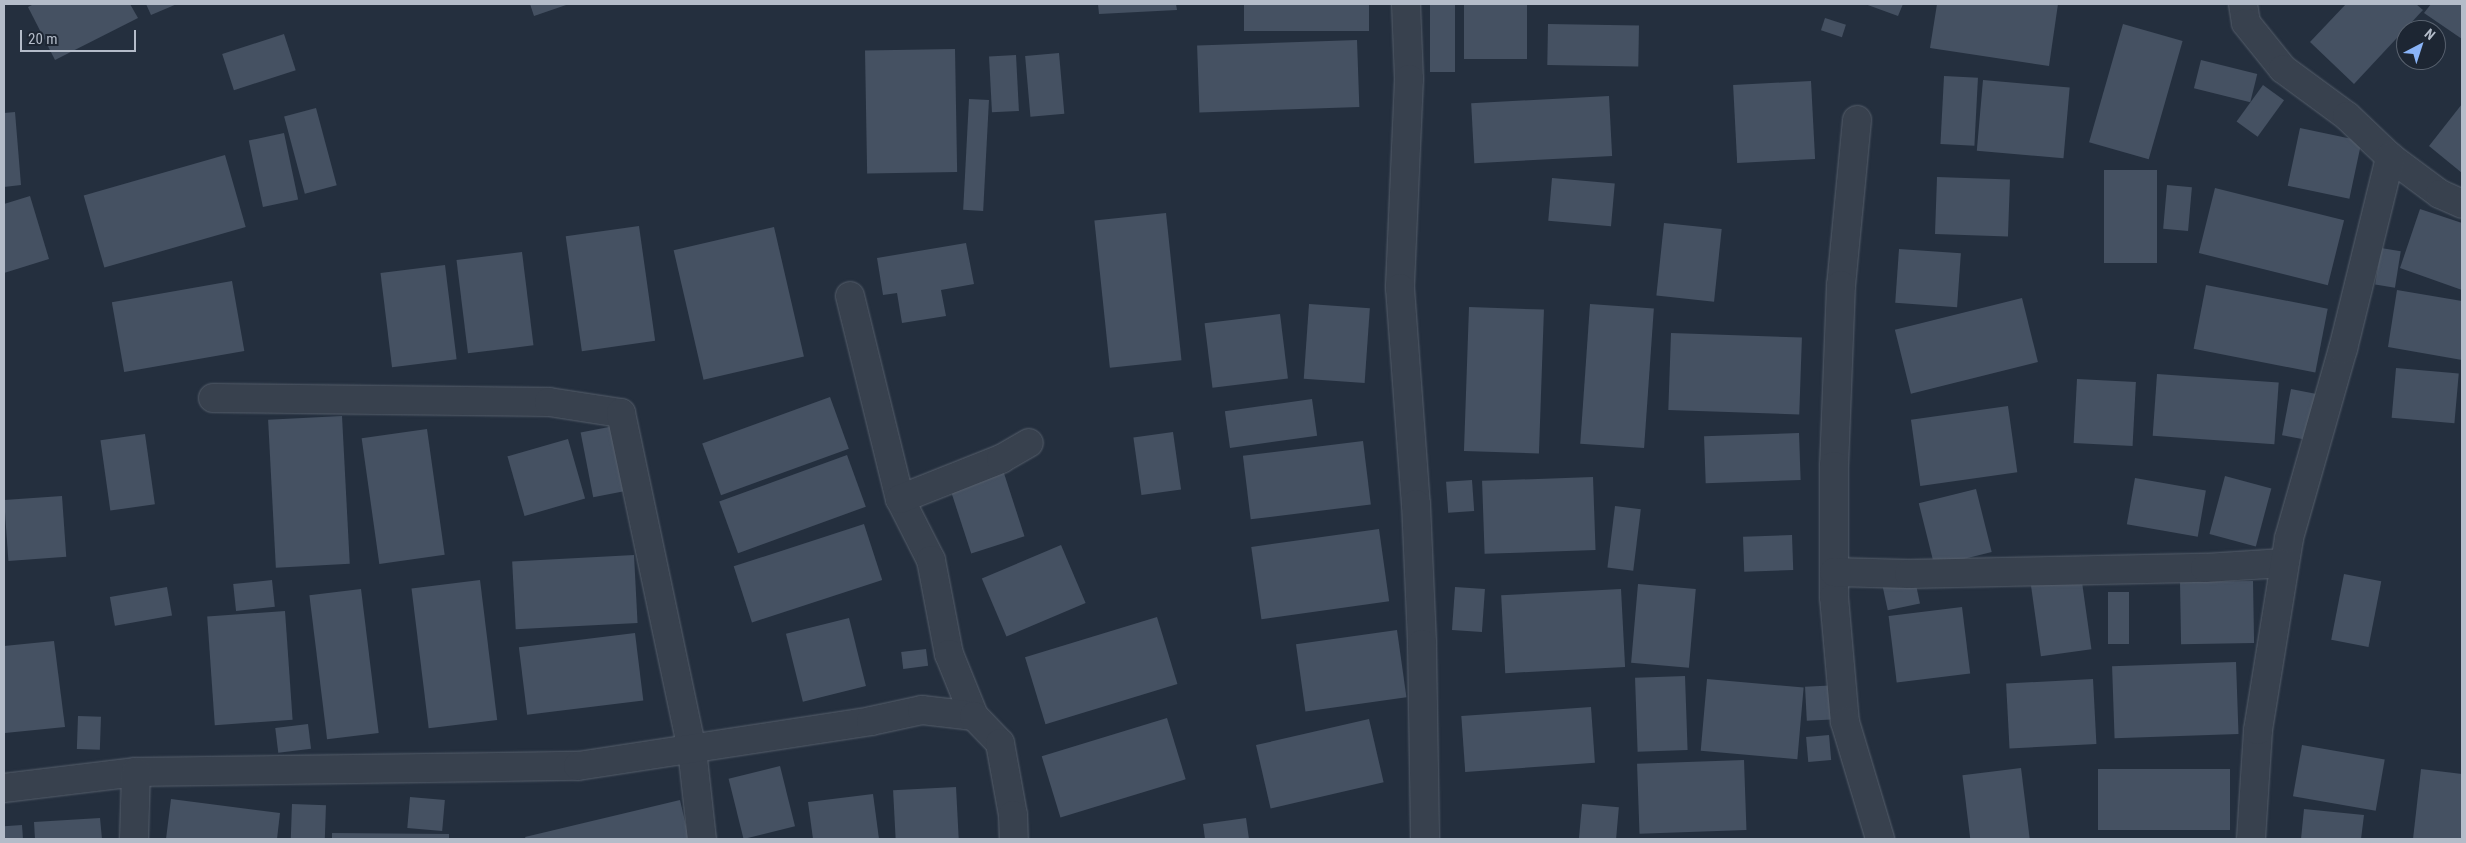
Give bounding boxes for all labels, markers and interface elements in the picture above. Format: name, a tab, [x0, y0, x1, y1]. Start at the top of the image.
scale bar	[22, 20, 139, 52]
north arrow	[2396, 20, 2446, 70]
text: N	[2422, 25, 2438, 43]
text: 20 m	[28, 30, 58, 48]

